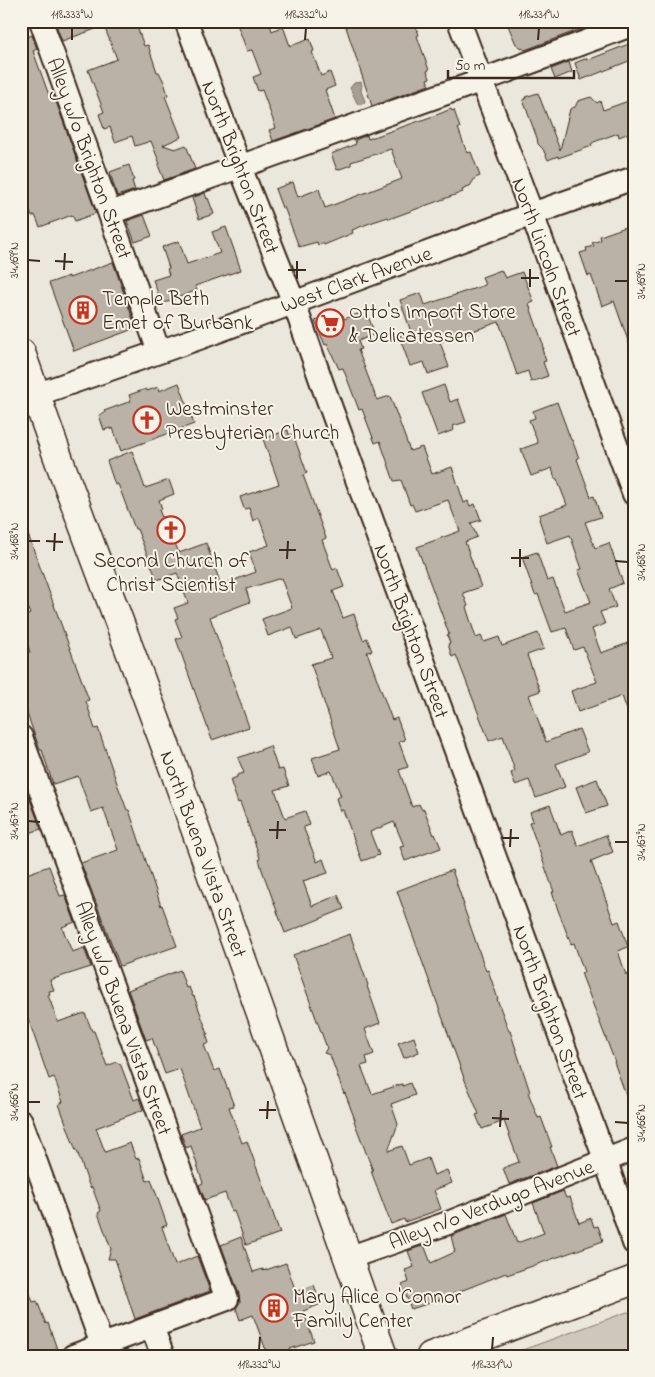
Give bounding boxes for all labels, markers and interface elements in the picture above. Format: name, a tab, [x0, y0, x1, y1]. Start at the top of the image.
text: 118.333°W	[51, 6, 93, 24]
text: 118.332°W	[285, 6, 327, 24]
text: 118.331°W	[519, 6, 559, 24]
scale bar	[448, 48, 574, 80]
street label: Alley w/o Brighton Street	[36, 54, 139, 264]
text: 50 m	[455, 55, 486, 77]
street label: North Brighton Street	[190, 77, 286, 259]
street label: North Lincoln Street	[502, 174, 588, 341]
street label: West Clark Avenue	[277, 239, 437, 322]
text: 34.169°N	[6, 242, 24, 278]
text: 34.169°N	[633, 263, 651, 299]
place label: Temple Beth Emet of Burbank	[102, 285, 254, 339]
building icon: Temple Beth Emet of Burbank	[68, 295, 98, 325]
place label: Otto's Import Store & Delicatessen	[349, 298, 516, 352]
supermarket icon: Otto's Import Store & Delicatessen	[315, 308, 345, 338]
place label: Westminster Presbyterian Church	[166, 395, 339, 451]
church icon: Westminster Presbyterian Church	[132, 405, 162, 435]
church icon: Second Church of Christ Scientist	[156, 515, 186, 545]
text: 34.168°N	[6, 522, 24, 560]
street label: North Brighton Street	[363, 540, 456, 724]
text: 34.168°N	[633, 543, 651, 581]
place label: Second Church of Christ Scientist	[93, 547, 249, 601]
street label: North Buena Vista Street	[151, 747, 254, 962]
text: 34.167°N	[6, 802, 24, 840]
text: 34.167°N	[633, 823, 651, 861]
street label: Alley w/o Buena Vista Street	[64, 897, 178, 1141]
street label: North Brighton Street	[502, 921, 595, 1105]
text: 34.166°N	[6, 1083, 24, 1121]
text: 34.166°N	[633, 1104, 651, 1142]
street label: Alley n/o Verdugo Avenue	[385, 1153, 600, 1261]
place label: Mary Alice O'Connor Family Center	[292, 1283, 462, 1339]
building icon: Mary Alice O'Connor Family Center	[259, 1293, 289, 1323]
text: 118.332°W	[238, 1356, 280, 1374]
text: 118.331°W	[472, 1356, 512, 1374]

